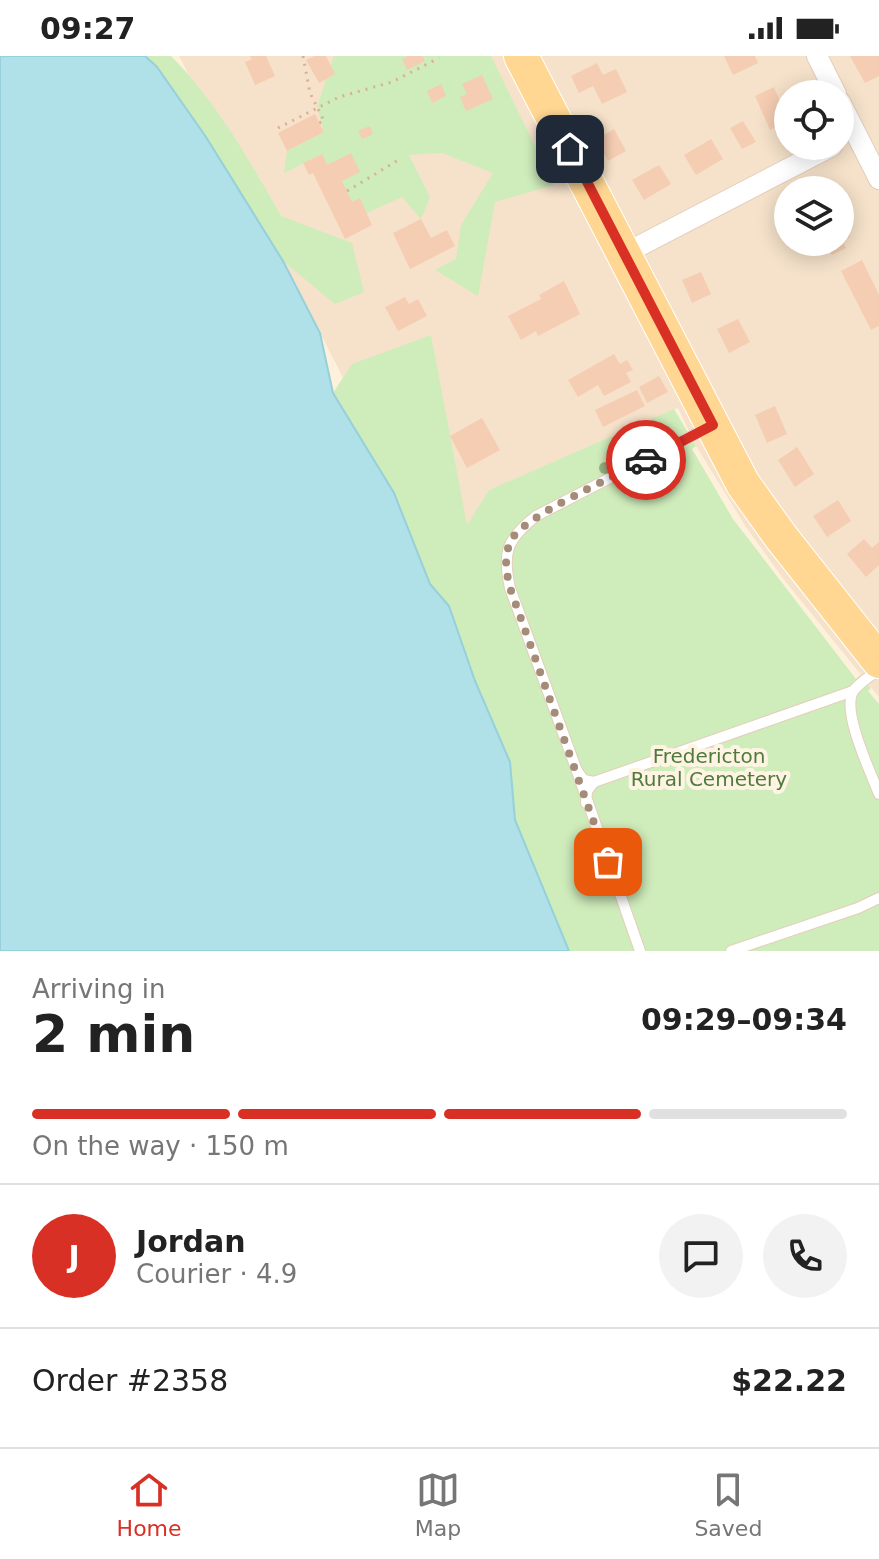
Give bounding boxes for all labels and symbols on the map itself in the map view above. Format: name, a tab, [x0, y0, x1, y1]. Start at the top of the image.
pin	[536, 115, 604, 183]
courier	[606, 420, 686, 500]
park label: Fredericton Rural Cemetery	[631, 744, 787, 791]
pin	[574, 828, 642, 896]

